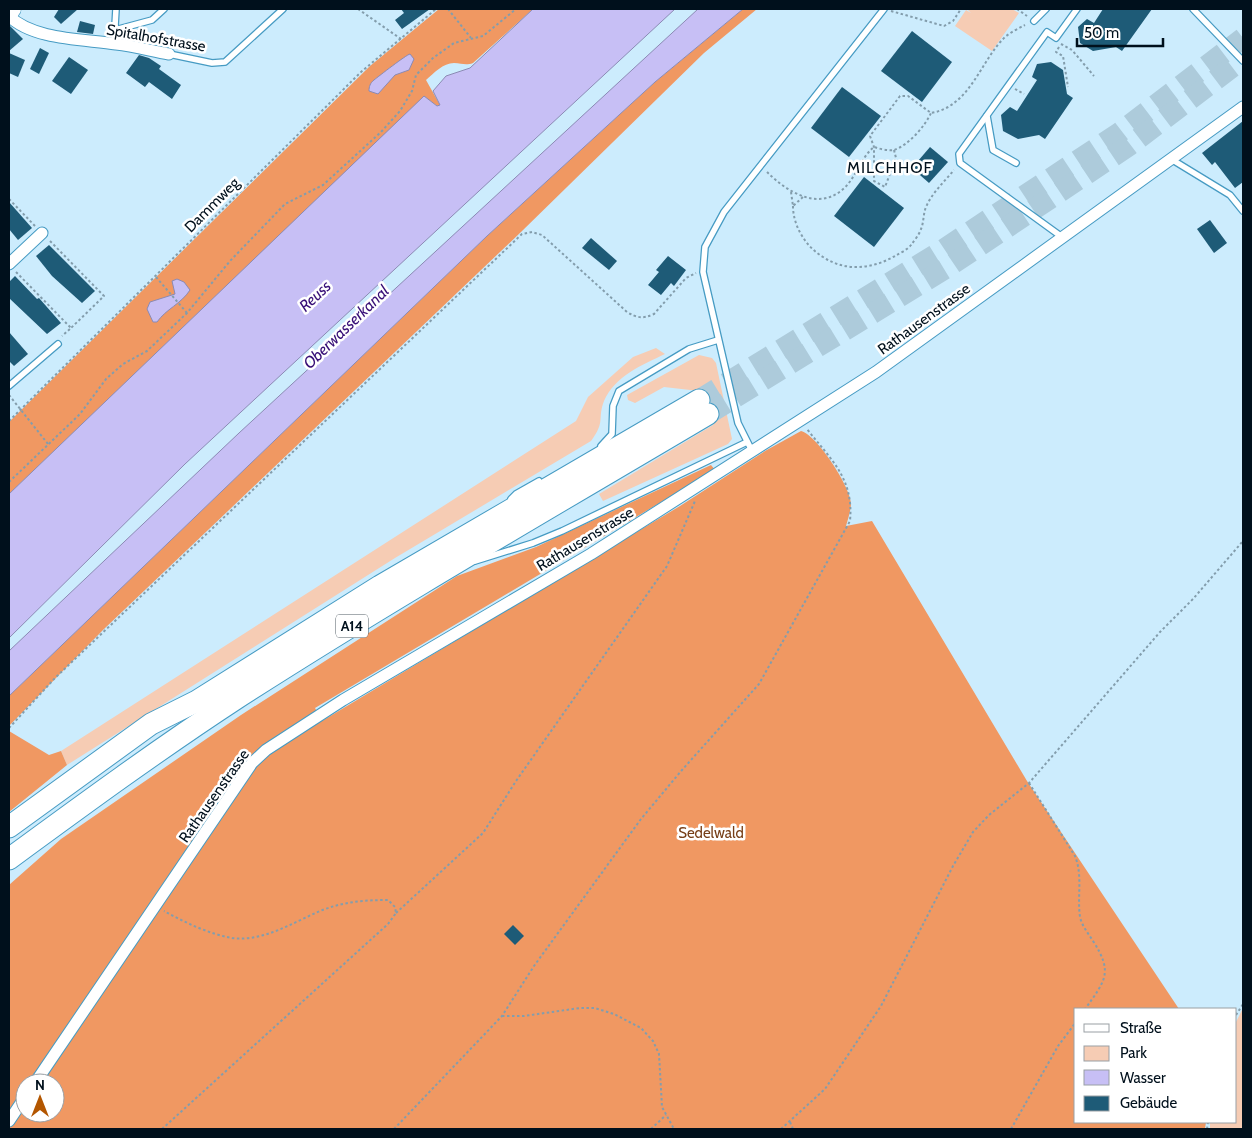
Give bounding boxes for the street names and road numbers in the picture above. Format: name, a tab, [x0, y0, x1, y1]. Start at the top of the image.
street label: Spitalhofstrasse	[105, 20, 207, 56]
street label: Dammweg	[181, 173, 244, 236]
street label: Rathausenstrasse	[874, 279, 974, 359]
street label: Rathausenstrasse	[533, 503, 637, 575]
road number: A14	[336, 614, 368, 638]
street label: Rathausenstrasse	[175, 746, 253, 846]

